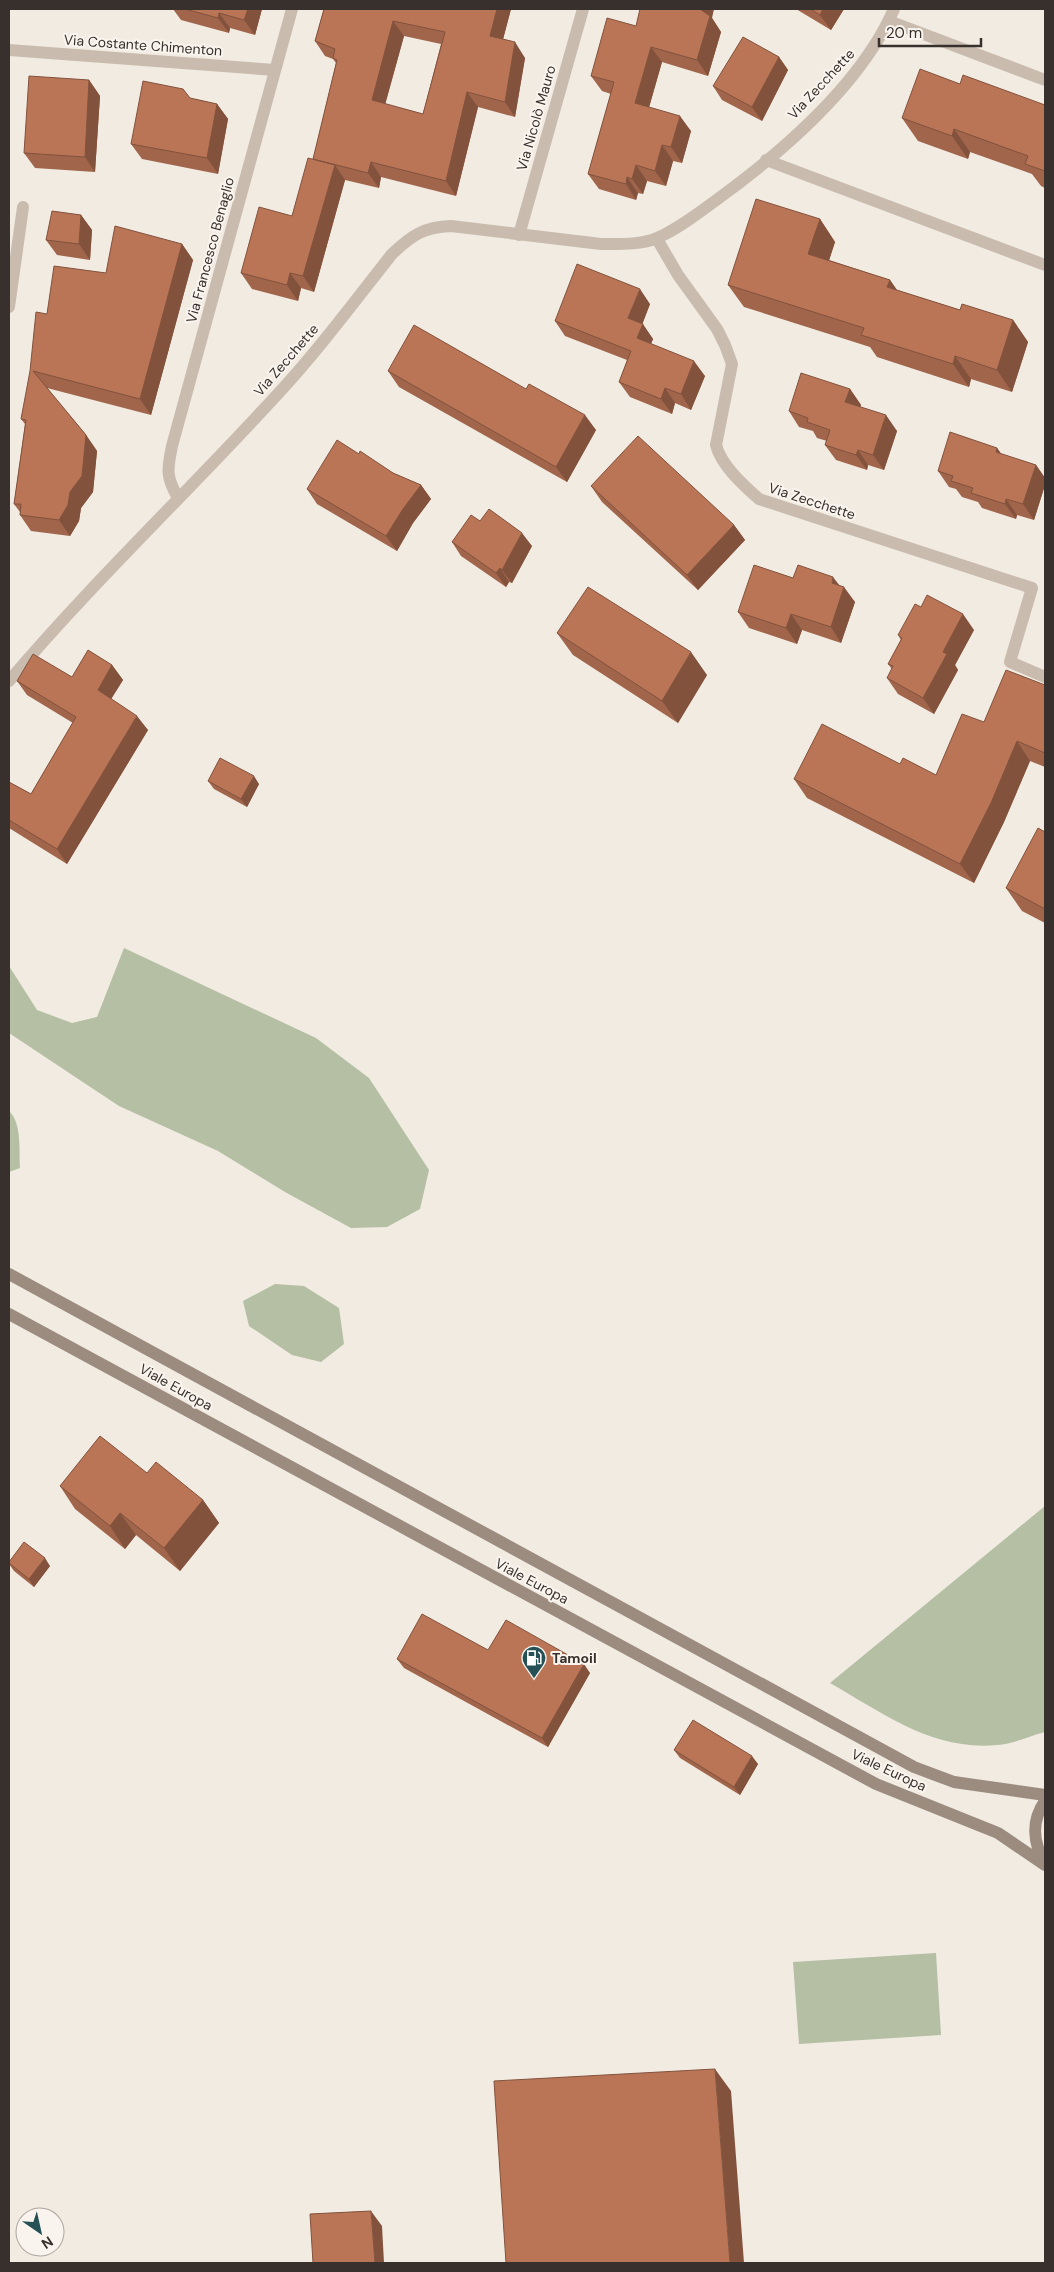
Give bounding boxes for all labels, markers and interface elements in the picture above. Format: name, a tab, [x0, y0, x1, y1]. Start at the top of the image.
scale bar	[879, 15, 982, 47]
text: 20 m	[886, 23, 922, 43]
street label: Via Costante Chimenton	[63, 30, 223, 60]
street label: Via Zecchette	[784, 45, 858, 123]
street label: Via Nicolò Mauro	[512, 63, 560, 173]
street label: Via Francesco Benaglio	[182, 175, 238, 325]
street label: Via Zecchette	[250, 320, 322, 400]
street label: Via Zecchette	[766, 479, 858, 523]
street label: Viale Europa	[136, 1360, 216, 1414]
street label: Viale Europa	[492, 1554, 572, 1608]
fuel station icon: Tamoil	[521, 1645, 547, 1679]
place label: Tamoil	[552, 1649, 597, 1667]
street label: Viale Europa	[849, 1745, 929, 1795]
north arrow	[15, 2207, 65, 2257]
text: N	[38, 2232, 57, 2253]

